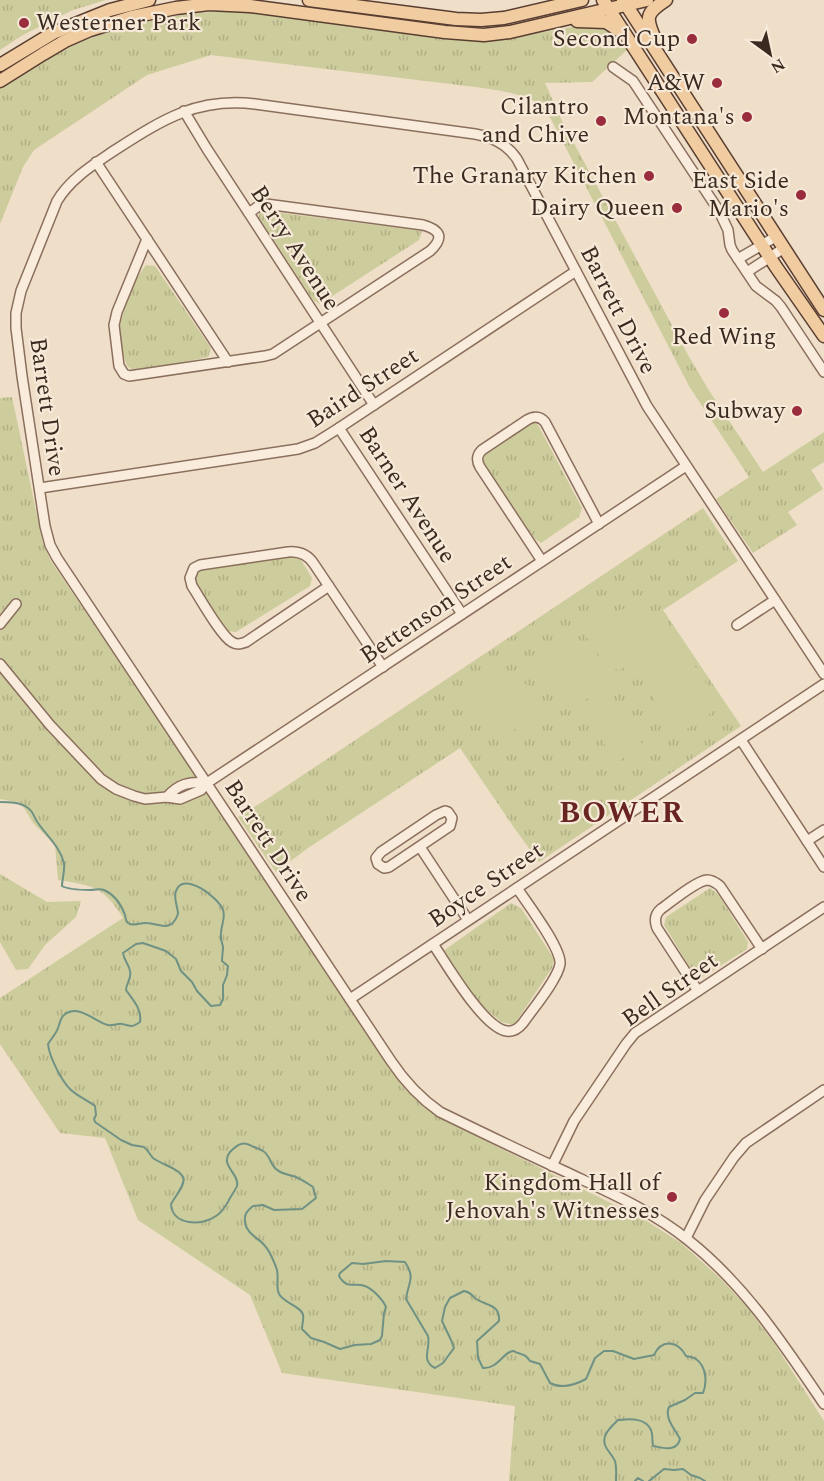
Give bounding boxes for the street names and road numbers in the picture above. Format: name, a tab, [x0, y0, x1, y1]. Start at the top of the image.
street label: Berry Avenue	[241, 178, 349, 318]
street label: Barrett Drive	[570, 239, 666, 381]
street label: Barrett Drive	[19, 335, 75, 479]
street label: Baird Street	[300, 338, 426, 438]
street label: Barner Avenue	[349, 419, 465, 571]
street label: Bettenson Street	[353, 545, 519, 673]
street label: Barrett Drive	[215, 773, 321, 909]
street label: Boyce Street	[421, 833, 551, 937]
street label: Bell Street	[614, 943, 726, 1037]

